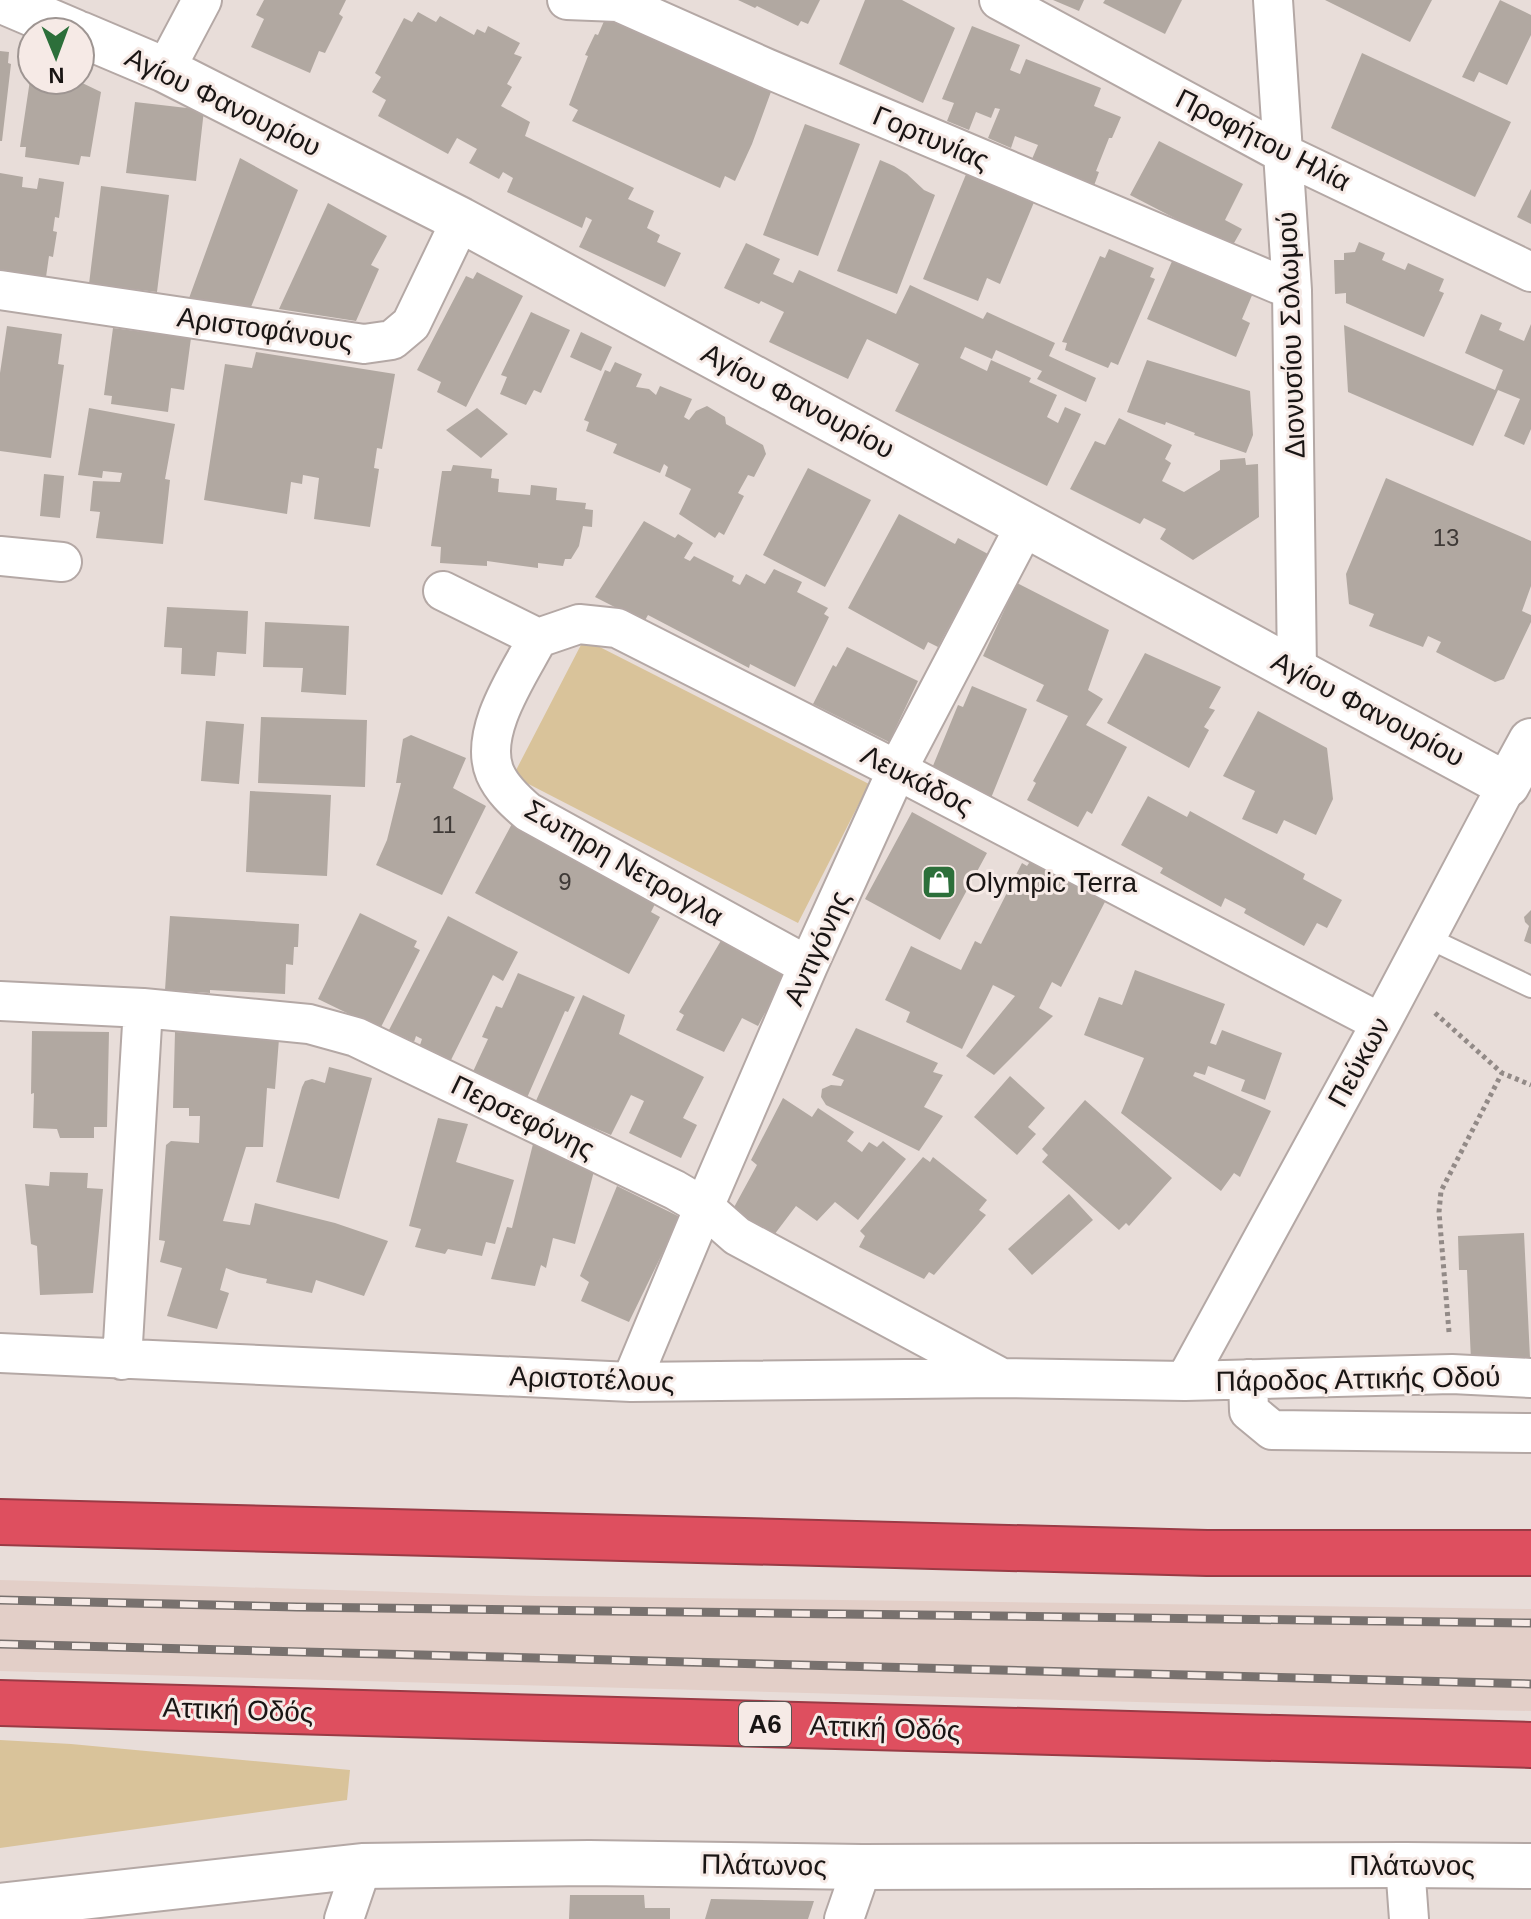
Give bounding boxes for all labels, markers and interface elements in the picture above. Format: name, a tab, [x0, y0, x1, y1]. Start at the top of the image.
north arrow	[16, 16, 96, 96]
street label: Αγίου Φανουρίου	[120, 41, 326, 163]
text: N	[48, 63, 65, 88]
street label: Προφήτου Ηλία	[1171, 83, 1355, 197]
street label: Γορτυνίας	[868, 100, 994, 176]
street label: Διονυσίου Σολωμού	[1271, 211, 1311, 459]
street label: Αριστοφάνους	[175, 301, 355, 357]
street label: Αγίου Φανουρίου	[696, 337, 900, 465]
house number: 13	[1433, 524, 1459, 551]
street label: Αγίου Φανουρίου	[1266, 645, 1470, 773]
street label: Λευκάδος	[856, 739, 978, 821]
street label: Σωτηρη Νετρογλα	[519, 794, 729, 932]
house number: 11	[432, 811, 456, 838]
shop icon: Olympic Terra	[920, 863, 958, 901]
place label: Olympic Terra	[965, 867, 1138, 898]
house number: 9	[558, 868, 572, 895]
street label: Αντιγόνης	[778, 886, 856, 1010]
street label: Πεύκων	[1322, 1012, 1396, 1112]
street label: Περσεφόνης	[446, 1069, 600, 1165]
street label: Αριστοτέλους	[509, 1361, 675, 1397]
street label: Πάροδος Αττικής Οδού	[1215, 1361, 1501, 1397]
street label: Αττική Οδός	[162, 1692, 314, 1728]
road number: Α6	[739, 1702, 791, 1746]
street label: Αττική Οδός	[809, 1710, 961, 1746]
street label: Πλάτωνος	[701, 1848, 827, 1882]
street label: Πλάτωνος	[1349, 1850, 1475, 1881]

